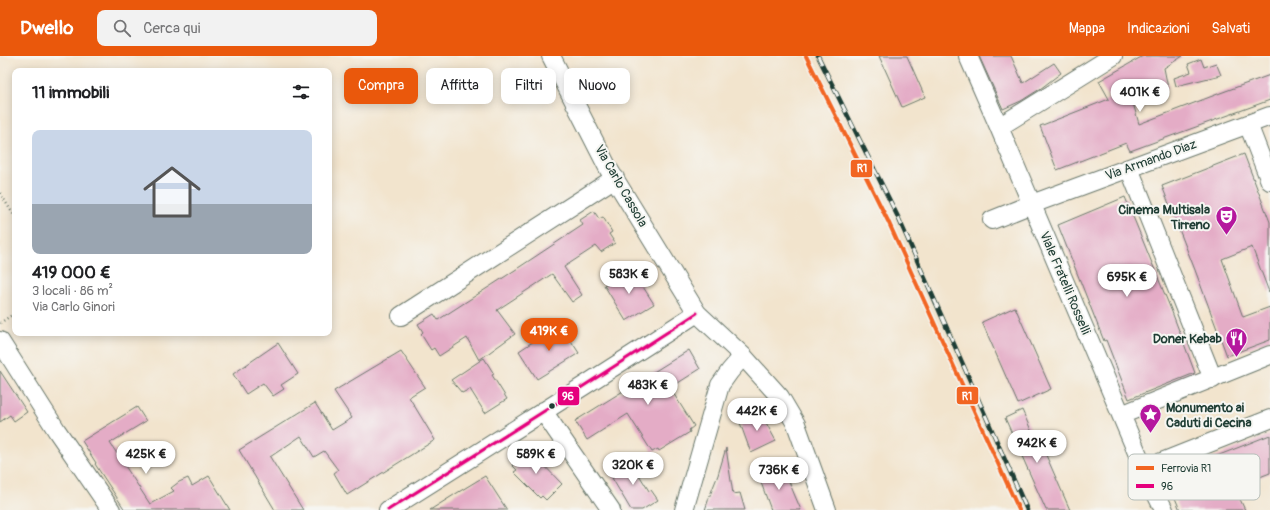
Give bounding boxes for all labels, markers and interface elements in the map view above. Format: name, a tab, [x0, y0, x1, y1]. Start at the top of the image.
search box	[97, 10, 377, 46]
text: Dwello	[20, 16, 73, 40]
icon: search	[111, 17, 133, 39]
text: Cerca qui	[143, 19, 200, 38]
text: Mappa	[1069, 20, 1105, 37]
text: Indicazioni	[1127, 20, 1189, 37]
text: Salvati	[1211, 20, 1250, 37]
chip: Compra	[344, 68, 418, 104]
chip: Affitta	[426, 68, 493, 104]
chip: Filtri	[501, 68, 556, 104]
chip: Nuovo	[564, 68, 630, 104]
pin: 401K €	[1107, 79, 1173, 113]
icon: filters	[290, 81, 312, 103]
text: 11 immobili	[32, 82, 109, 103]
text: 401K €	[1120, 84, 1160, 100]
street label: Via Armando Diaz	[1103, 136, 1199, 184]
street label: Via Carlo Cassola	[591, 142, 651, 230]
icon: home	[136, 156, 208, 228]
line badge: R1	[850, 159, 873, 178]
text: R1	[857, 162, 867, 175]
place label: Cinema Multisala Tirreno	[1118, 202, 1210, 233]
theatre icon: Cinema Multisala Tirreno	[1213, 204, 1239, 237]
street label: Viale Fratelli Rosselli	[1036, 229, 1094, 337]
pin: 583K €	[596, 261, 662, 295]
text: 419 000 €	[32, 262, 111, 283]
pin: 695K €	[1094, 264, 1160, 298]
text: 583K €	[609, 266, 649, 282]
text: 695K €	[1107, 269, 1147, 285]
text: 3 locali · 86 m²	[32, 283, 113, 299]
text: Via Carlo Ginori	[32, 299, 115, 315]
pin: 419K €	[516, 318, 582, 352]
text: 419K €	[530, 323, 568, 339]
restaurant icon: Doner Kebab	[1224, 326, 1250, 359]
place label: Doner Kebab	[1153, 331, 1223, 347]
pin: 483K €	[615, 372, 681, 406]
text: 483K €	[628, 377, 668, 393]
line badge: 96	[557, 386, 580, 406]
line badge: R1	[956, 386, 979, 405]
text: 96	[562, 390, 575, 403]
text: R1	[962, 390, 972, 403]
pin: 442K €	[724, 398, 790, 432]
place label: Monumento ai Caduti di Cecina	[1166, 400, 1251, 431]
unlabelled marker	[547, 401, 557, 411]
place icon: Monumento ai Caduti di Cecina	[1137, 402, 1163, 435]
text: 442K €	[736, 403, 778, 419]
pin: 942K €	[1004, 430, 1070, 464]
text: 942K €	[1017, 435, 1057, 451]
pin: 425K €	[113, 441, 179, 475]
pin: 589K €	[503, 441, 569, 475]
text: 425K €	[125, 446, 167, 462]
text: 589K €	[516, 446, 556, 462]
pin: 320K €	[600, 452, 666, 486]
legend	[1128, 454, 1260, 500]
text: 320K €	[612, 457, 654, 473]
pin: 736K €	[746, 457, 812, 491]
text: 736K €	[759, 462, 799, 478]
text: Ferrovia R1	[1161, 462, 1211, 475]
text: 96	[1161, 480, 1173, 493]

